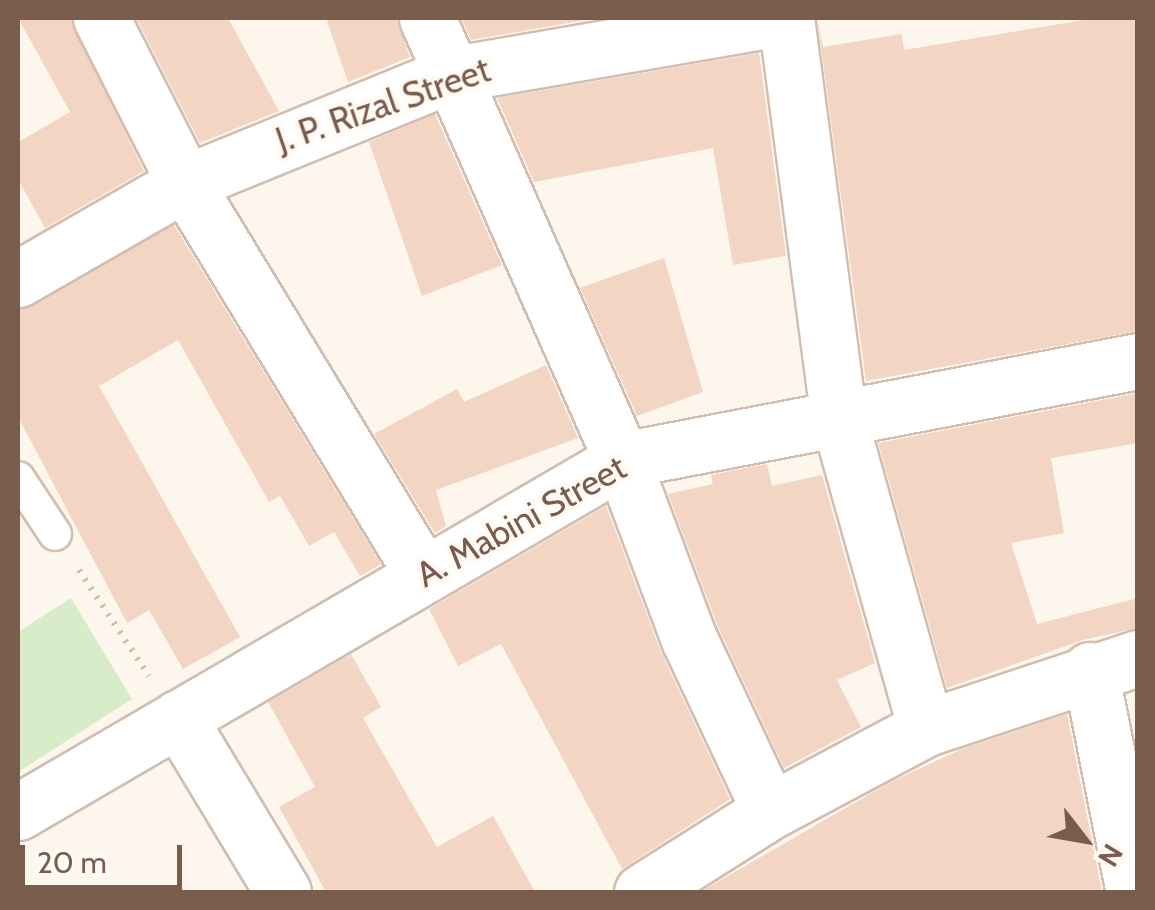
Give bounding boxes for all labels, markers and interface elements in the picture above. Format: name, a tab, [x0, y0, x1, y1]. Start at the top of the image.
street label: J. P. Rizal Street	[270, 49, 496, 161]
street label: A. Mabini Street	[409, 446, 633, 596]
north arrow	[1035, 790, 1135, 890]
scale bar	[25, 825, 188, 887]
text: N	[1091, 838, 1130, 873]
text: 20 m	[37, 844, 107, 881]

